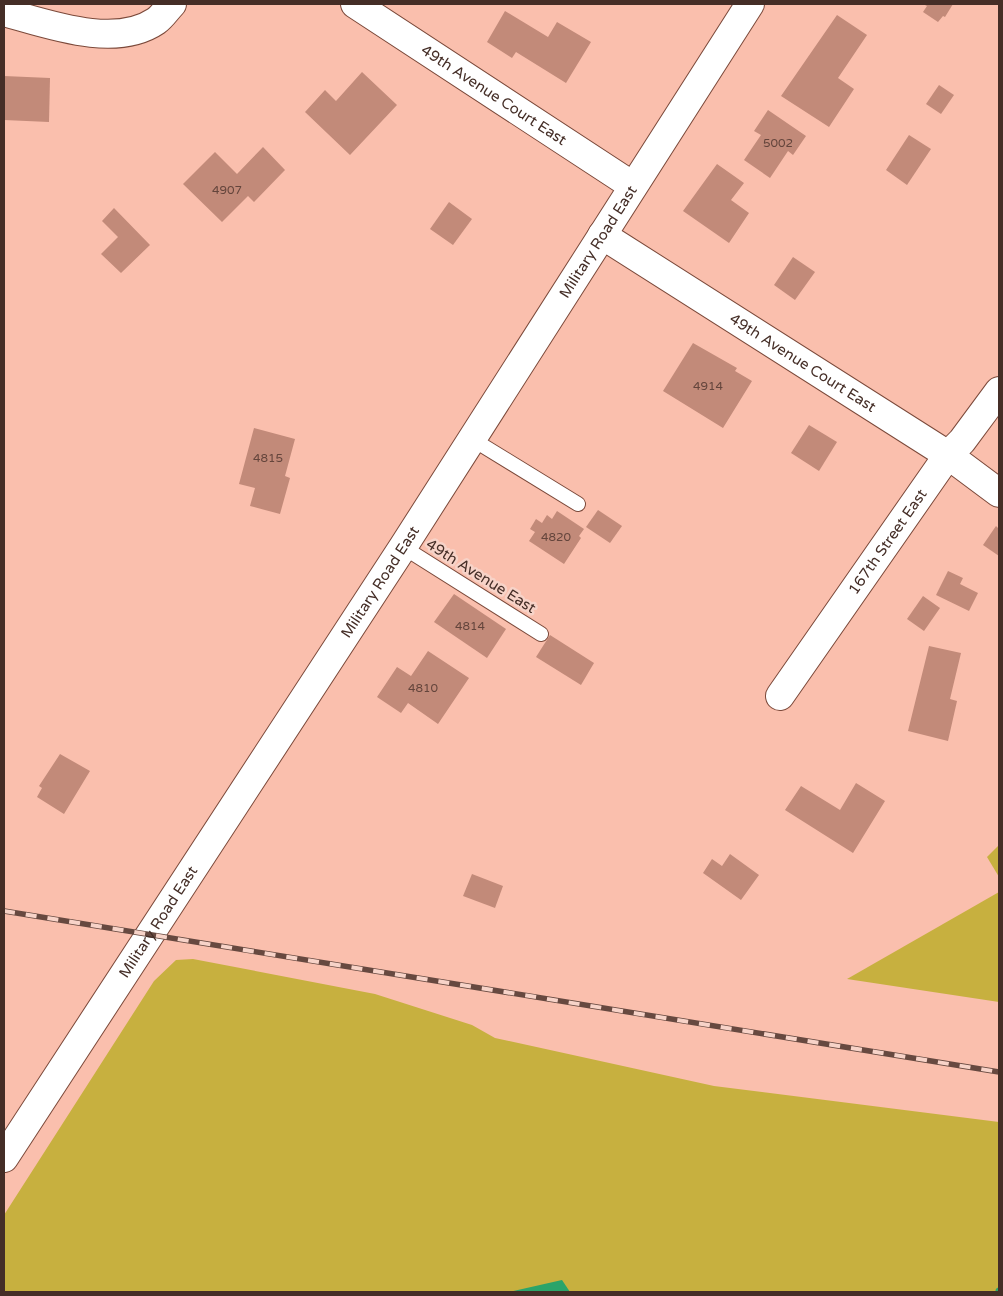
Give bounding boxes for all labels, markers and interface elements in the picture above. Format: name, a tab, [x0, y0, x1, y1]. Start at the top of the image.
street label: 49th Avenue Court East	[418, 41, 570, 149]
house number: 5002	[763, 136, 793, 150]
street label: Military Road East	[556, 182, 641, 301]
house number: 4907	[212, 183, 242, 197]
street label: 49th Avenue Court East	[726, 310, 880, 416]
house number: 4914	[693, 379, 724, 393]
house number: 4815	[253, 451, 283, 465]
street label: 167th Street East	[844, 485, 931, 598]
street label: Military Road East	[337, 522, 423, 641]
house number: 4820	[541, 530, 572, 544]
street label: 49th Avenue East	[423, 535, 539, 617]
house number: 4814	[455, 619, 486, 633]
house number: 4810	[408, 681, 439, 695]
street label: Military Road East	[115, 862, 201, 981]

